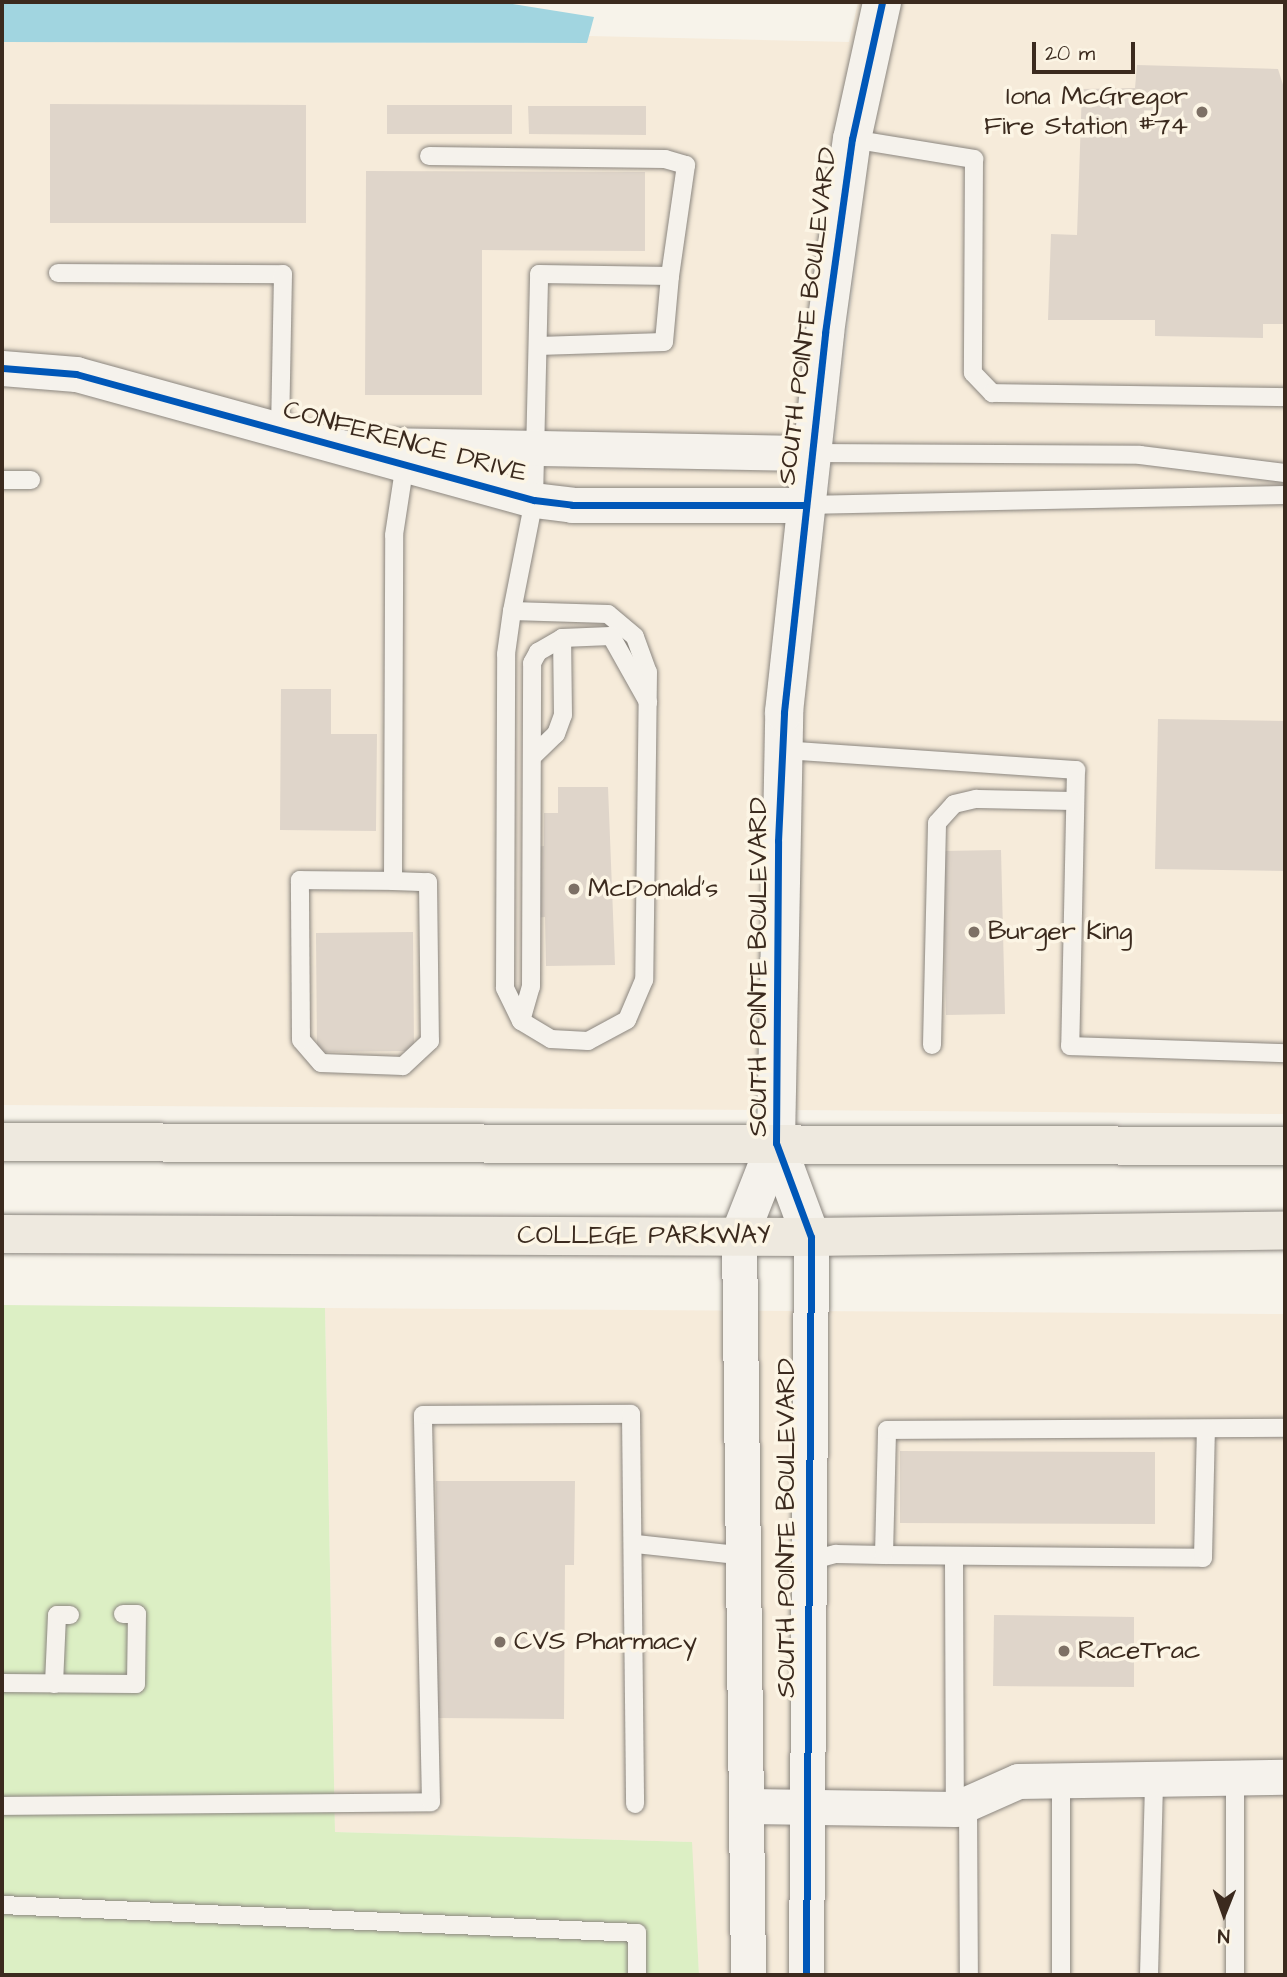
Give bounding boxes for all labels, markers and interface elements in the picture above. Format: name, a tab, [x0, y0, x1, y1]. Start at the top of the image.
scale bar	[1035, 28, 1138, 72]
text: 20 m	[1045, 39, 1095, 68]
place label: Iona McGregor Fire Station #74	[984, 81, 1188, 142]
marker: Iona McGregor Fire Station #74	[1194, 104, 1210, 120]
street label: SOUTH POINTE BOULEVARD	[772, 146, 844, 486]
street label: CONFERENCE DRIVE	[280, 394, 530, 490]
street label: SOUTH POINTE BOULEVARD	[743, 797, 775, 1137]
place label: McDonald's	[588, 873, 718, 905]
marker: McDonald's	[566, 881, 582, 897]
place label: Burger King	[988, 916, 1132, 948]
marker: Burger King	[966, 924, 982, 940]
street label: COLLEGE PARKWAY	[517, 1220, 771, 1252]
street label: SOUTH POINTE BOULEVARD	[771, 1358, 803, 1698]
place label: CVS Pharmacy	[514, 1626, 697, 1658]
marker: CVS Pharmacy	[492, 1634, 508, 1650]
place label: RaceTrac	[1078, 1635, 1201, 1667]
marker: RaceTrac	[1056, 1643, 1072, 1659]
north arrow	[1189, 1879, 1259, 1949]
text: N	[1217, 1922, 1230, 1949]

